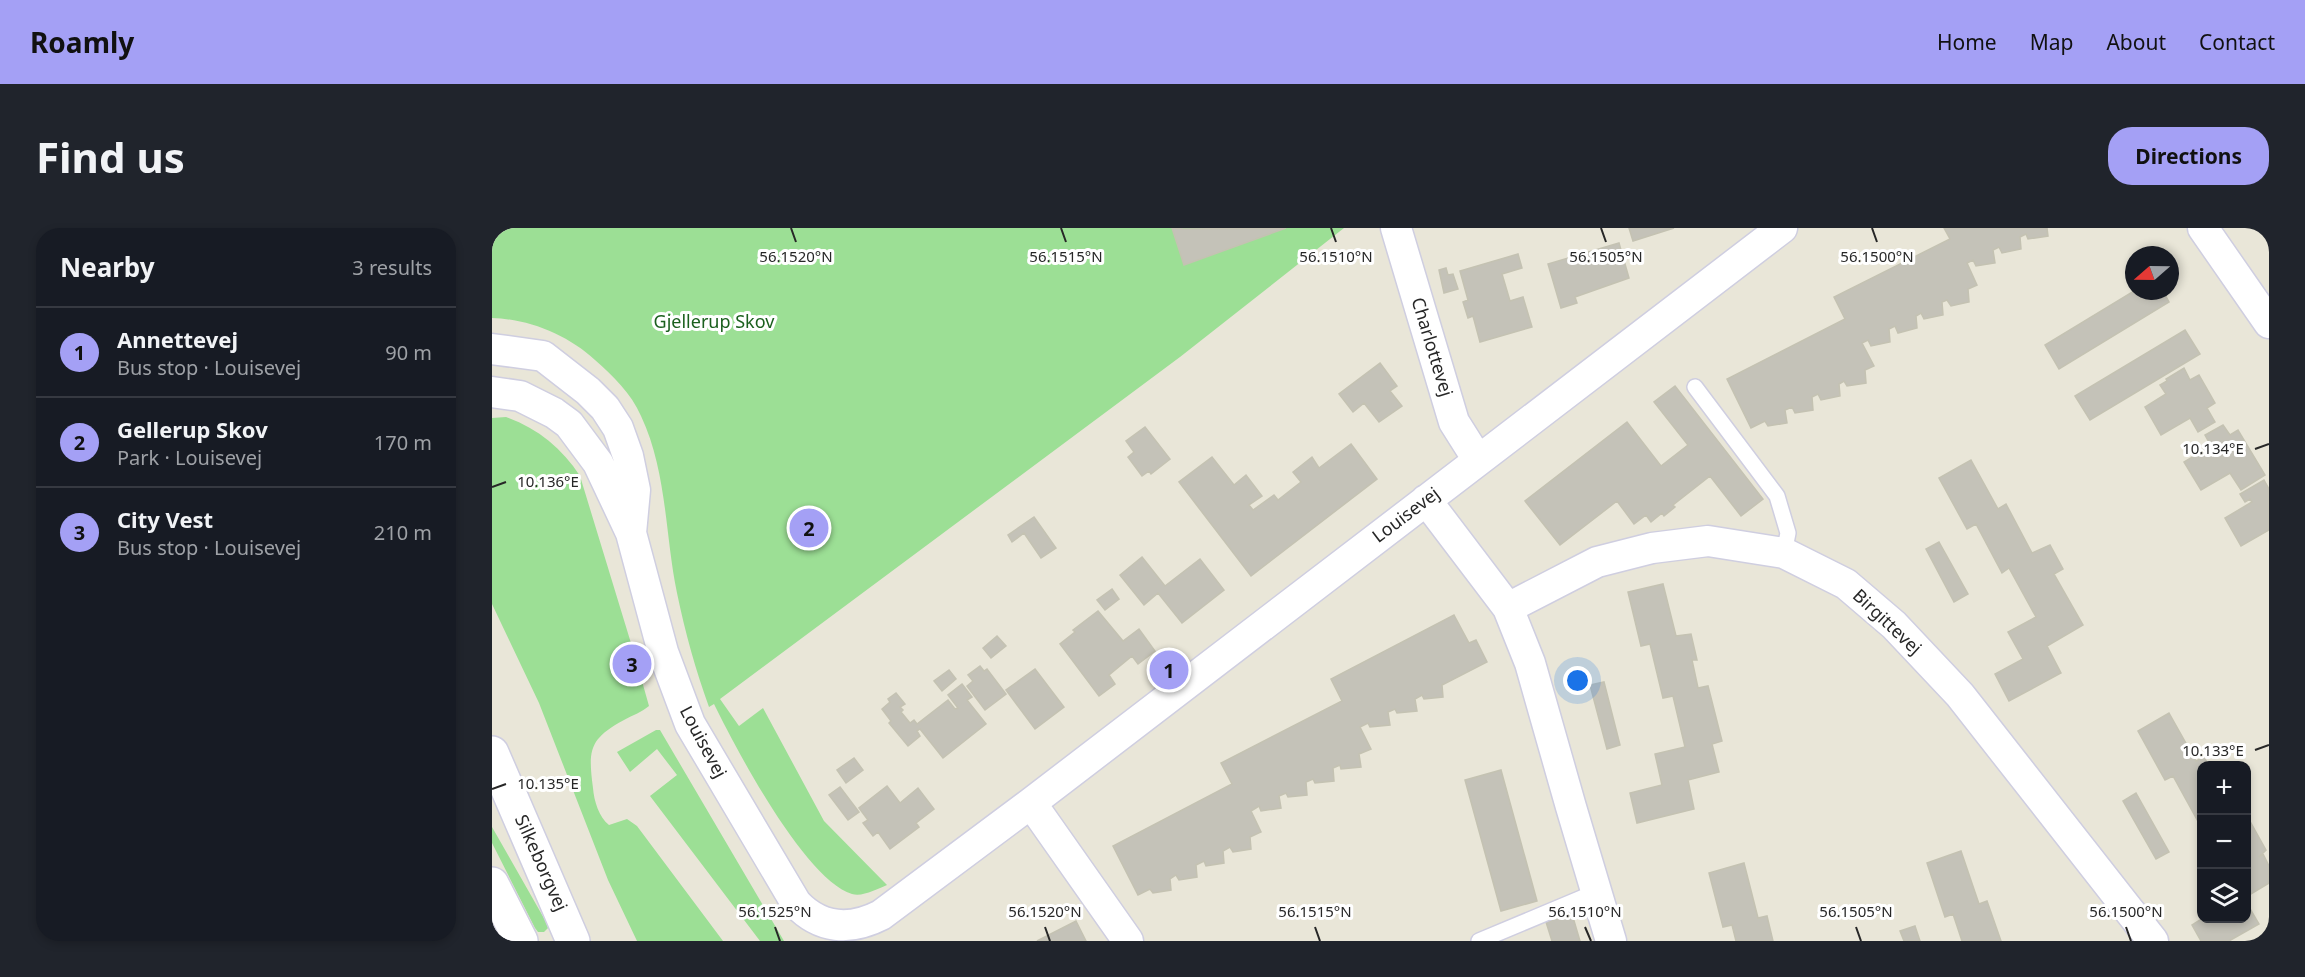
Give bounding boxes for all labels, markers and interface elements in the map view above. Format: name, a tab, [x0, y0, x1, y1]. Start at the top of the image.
text: Roamly	[30, 23, 134, 61]
text: Home	[1937, 28, 1997, 56]
text: Map	[2030, 28, 2073, 56]
text: About	[2106, 28, 2166, 56]
text: Contact	[2199, 28, 2275, 56]
button: Directions	[2108, 127, 2269, 185]
text: Find us	[36, 128, 185, 185]
text: 56.1520°N	[759, 246, 833, 266]
text: 56.1515°N	[1029, 246, 1103, 266]
text: 56.1510°N	[1299, 246, 1373, 266]
text: 56.1505°N	[1569, 246, 1643, 266]
text: 56.1500°N	[1840, 246, 1914, 266]
north arrow	[2125, 246, 2179, 300]
text: Nearby	[60, 249, 155, 285]
text: 3 results	[352, 254, 432, 281]
street label: Charlottevej	[1407, 294, 1459, 399]
park label: Gjellerup Skov	[654, 309, 775, 333]
text: Annettevej	[117, 324, 238, 354]
text: 1	[74, 339, 85, 366]
text: 90 m	[385, 339, 432, 366]
text: Bus stop · Louisevej	[117, 354, 301, 381]
text: Gellerup Skov	[117, 414, 268, 444]
text: 2	[74, 429, 85, 456]
text: 170 m	[374, 429, 432, 456]
text: 10.134°E	[2182, 438, 2244, 458]
text: Park · Louisevej	[117, 444, 262, 471]
text: 10.136°E	[517, 471, 579, 491]
street label: Louisevej	[1367, 481, 1444, 547]
text: City Vest	[117, 504, 213, 534]
pin: 2	[790, 506, 828, 550]
text: 3	[74, 519, 85, 546]
text: 210 m	[374, 519, 432, 546]
text: Bus stop · Louisevej	[117, 534, 301, 561]
street label: Birgittevej	[1848, 583, 1927, 659]
pin: 3	[612, 642, 652, 686]
pin: 1	[1150, 648, 1188, 692]
your location	[1563, 666, 1592, 695]
street label: Louisevej	[675, 701, 733, 782]
text: 10.133°E	[2182, 740, 2244, 760]
map controls	[2197, 761, 2251, 923]
button: +	[2197, 761, 2251, 815]
text: 10.135°E	[517, 773, 579, 793]
street label: Silkeborgvej	[510, 811, 574, 915]
button: −	[2197, 815, 2251, 869]
button: layers	[2197, 869, 2251, 923]
text: 56.1525°N	[738, 901, 812, 921]
text: 56.1520°N	[1008, 901, 1082, 921]
text: 56.1515°N	[1278, 901, 1352, 921]
text: 56.1510°N	[1548, 901, 1622, 921]
text: 56.1505°N	[1819, 901, 1893, 921]
text: 56.1500°N	[2089, 901, 2163, 921]

